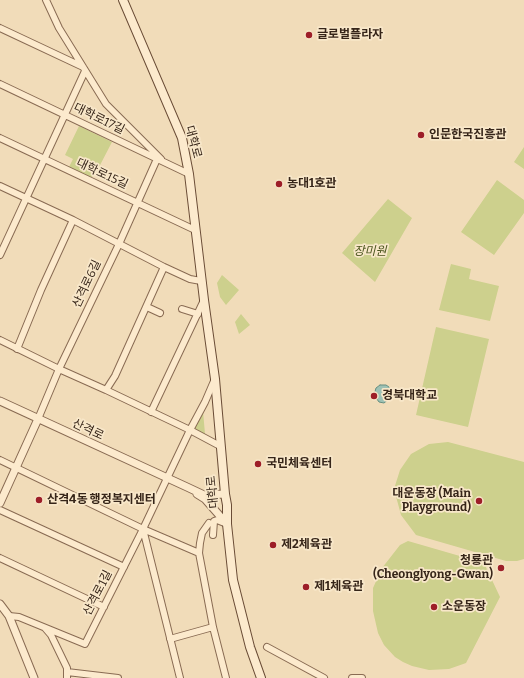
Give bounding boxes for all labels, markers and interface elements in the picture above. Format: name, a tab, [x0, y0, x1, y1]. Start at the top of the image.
place label: 글로벌플라자	[317, 28, 383, 42]
marker: 글로벌플라자	[304, 30, 314, 40]
street label: 대학로17길	[71, 100, 127, 138]
street label: 대학로	[182, 124, 204, 160]
place label: 인문한국진흥관	[429, 128, 506, 142]
marker: 인문한국진흥관	[416, 130, 426, 140]
street label: 대학로15길	[74, 156, 130, 192]
place label: 농대1호관	[287, 177, 336, 191]
marker: 농대1호관	[274, 179, 284, 189]
park label: 장미원	[353, 245, 387, 259]
street label: 산격로6길	[70, 258, 104, 310]
place label: 경북대학교	[382, 389, 437, 403]
marker: 경북대학교	[369, 391, 379, 401]
street label: 산격로	[70, 416, 106, 444]
place label: 국민체육센터	[266, 457, 332, 471]
marker: 국민체육센터	[253, 459, 263, 469]
street label: 대학로	[204, 475, 222, 509]
place label: 대운동장 (Main Playground)	[392, 487, 471, 515]
place label: 산격4동 행정복지센터	[47, 493, 156, 507]
marker: 산격4동 행정복지센터	[34, 495, 44, 505]
marker: 대운동장 (Main Playground)	[474, 496, 484, 506]
place label: 제2체육관	[281, 538, 332, 552]
marker: 제2체육관	[268, 540, 278, 550]
place label: 청룡관 (Cheonglyong-Gwan)	[373, 554, 493, 582]
marker: 청룡관 (Cheonglyong-Gwan)	[496, 563, 506, 573]
street label: 산격로1길	[80, 568, 116, 618]
place label: 제1체육관	[314, 580, 363, 594]
marker: 제1체육관	[301, 582, 311, 592]
place label: 소운동장	[442, 600, 486, 614]
marker: 소운동장	[429, 602, 439, 612]

